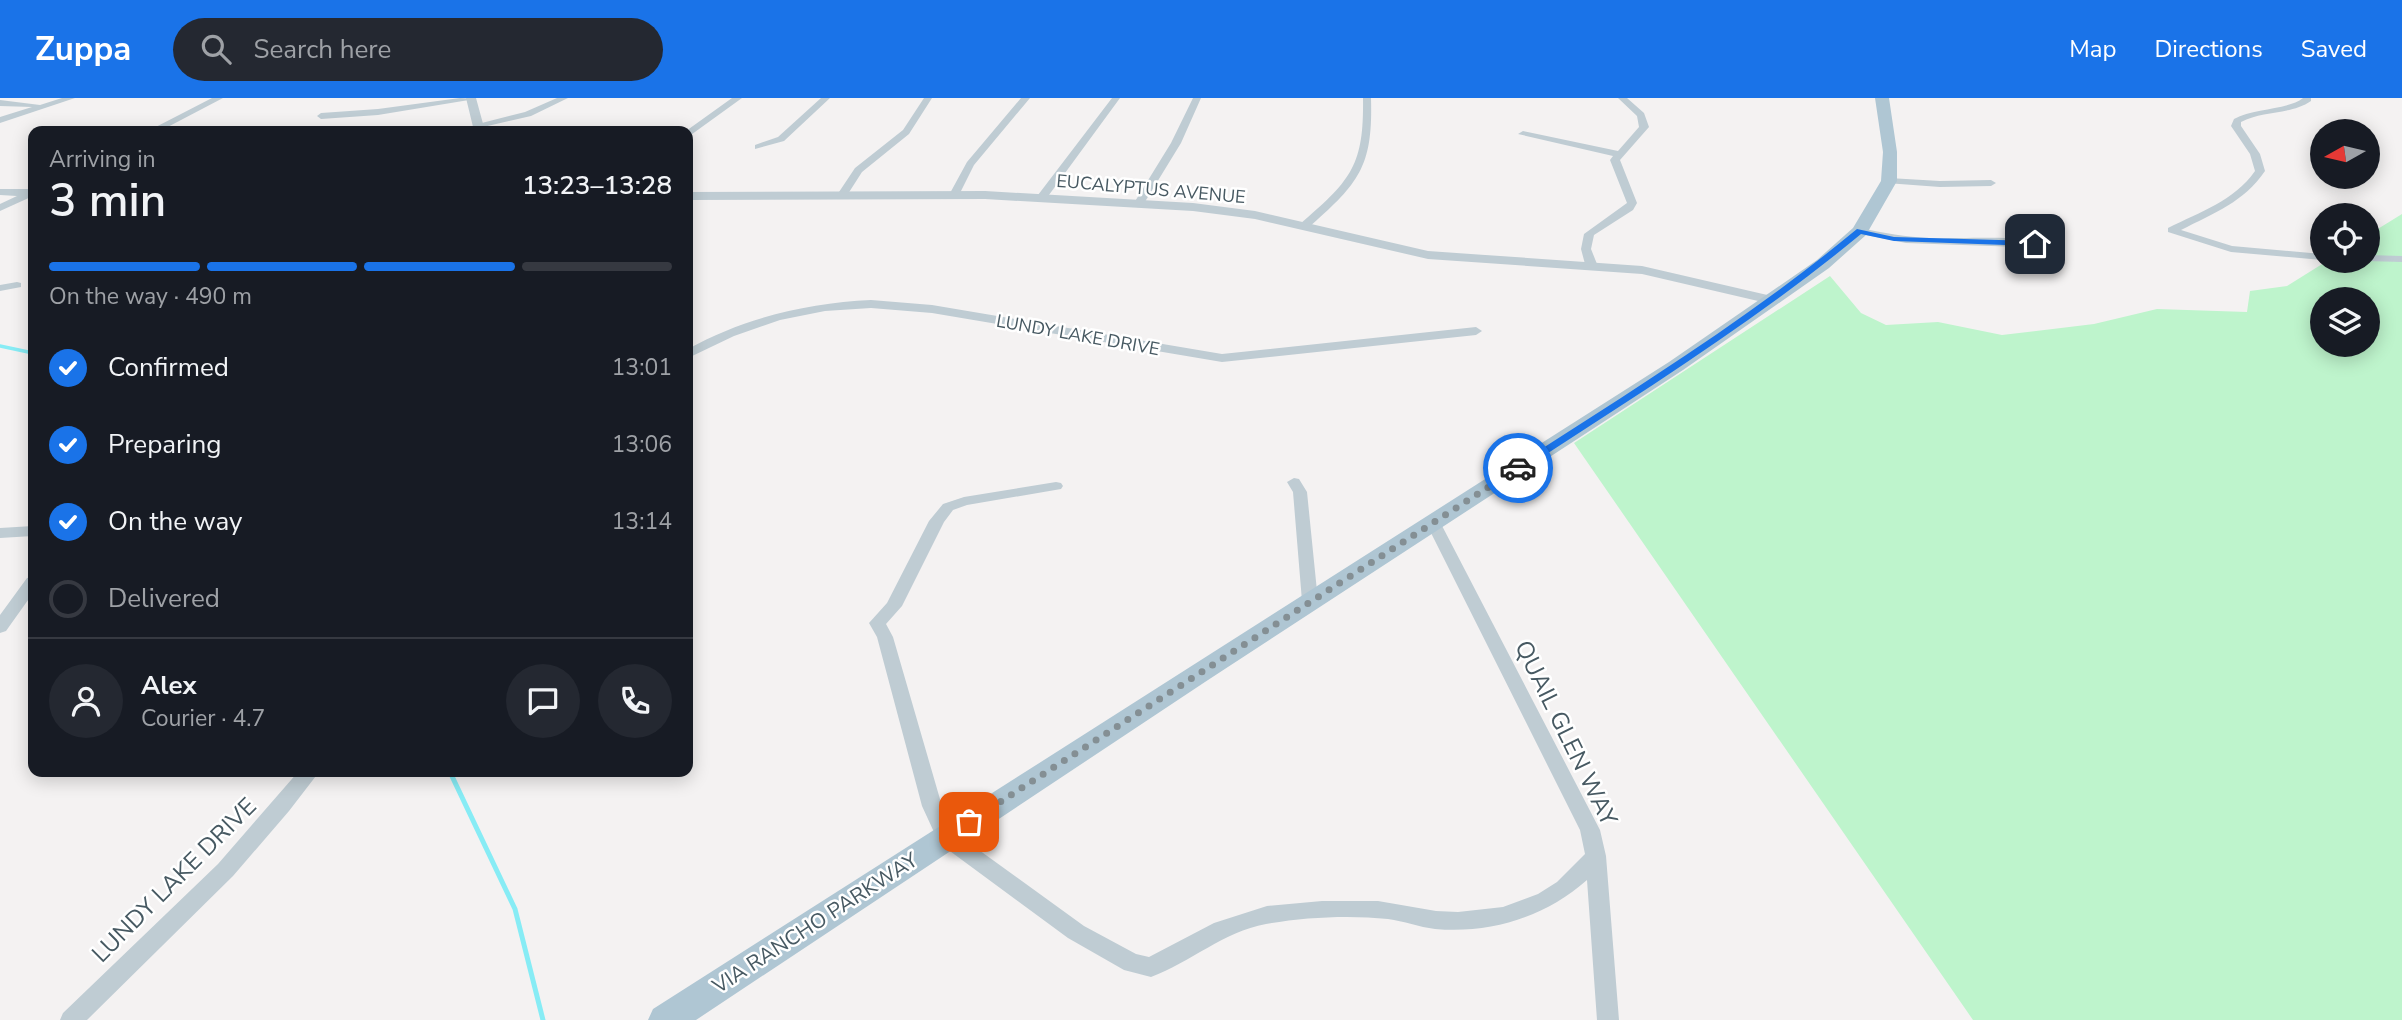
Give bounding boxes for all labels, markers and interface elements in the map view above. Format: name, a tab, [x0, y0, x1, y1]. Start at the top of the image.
search box	[173, 18, 663, 81]
text: Zuppa	[35, 27, 131, 72]
icon: search	[197, 30, 235, 68]
text: Search here	[253, 32, 391, 67]
text: Map	[2069, 33, 2116, 65]
text: Directions	[2154, 33, 2263, 65]
text: Saved	[2301, 33, 2367, 65]
north arrow	[2310, 119, 2380, 189]
map controls	[2310, 119, 2380, 357]
text: Arriving in	[49, 144, 156, 175]
text: 13:23–13:28	[522, 168, 672, 203]
text: 3 min	[49, 169, 166, 232]
street label: EUCALYPTUS AVENUE	[1055, 169, 1247, 209]
button: locate	[2310, 203, 2380, 273]
pin	[2005, 214, 2065, 274]
icon: home	[2016, 225, 2054, 263]
text: On the way · 490 m	[49, 281, 252, 312]
button: layers	[2310, 287, 2380, 357]
street label: LUNDY LAKE DRIVE	[994, 309, 1162, 361]
icon: check	[49, 349, 87, 387]
text: Confirmed	[108, 350, 229, 385]
text: 13:01	[612, 352, 672, 383]
icon: check	[49, 426, 87, 464]
text: Preparing	[108, 427, 221, 462]
text: 13:06	[612, 429, 672, 460]
courier	[1483, 433, 1553, 503]
icon: car	[1499, 449, 1537, 487]
icon: check	[49, 503, 87, 541]
text: On the way	[108, 504, 242, 539]
text: 13:14	[612, 506, 672, 537]
text: Delivered	[108, 581, 220, 616]
street label: QUAIL GLEN WAY	[1507, 635, 1625, 832]
button: person	[49, 664, 123, 738]
button: chat	[506, 664, 580, 738]
button: phone	[598, 664, 672, 738]
text: Alex	[141, 668, 197, 703]
text: Courier · 4.7	[141, 703, 265, 734]
street label: LUNDY LAKE DRIVE	[85, 791, 263, 969]
pin	[939, 792, 999, 852]
icon: bag	[950, 803, 988, 841]
street label: VIA RANCHO PARKWAY	[706, 846, 923, 1000]

